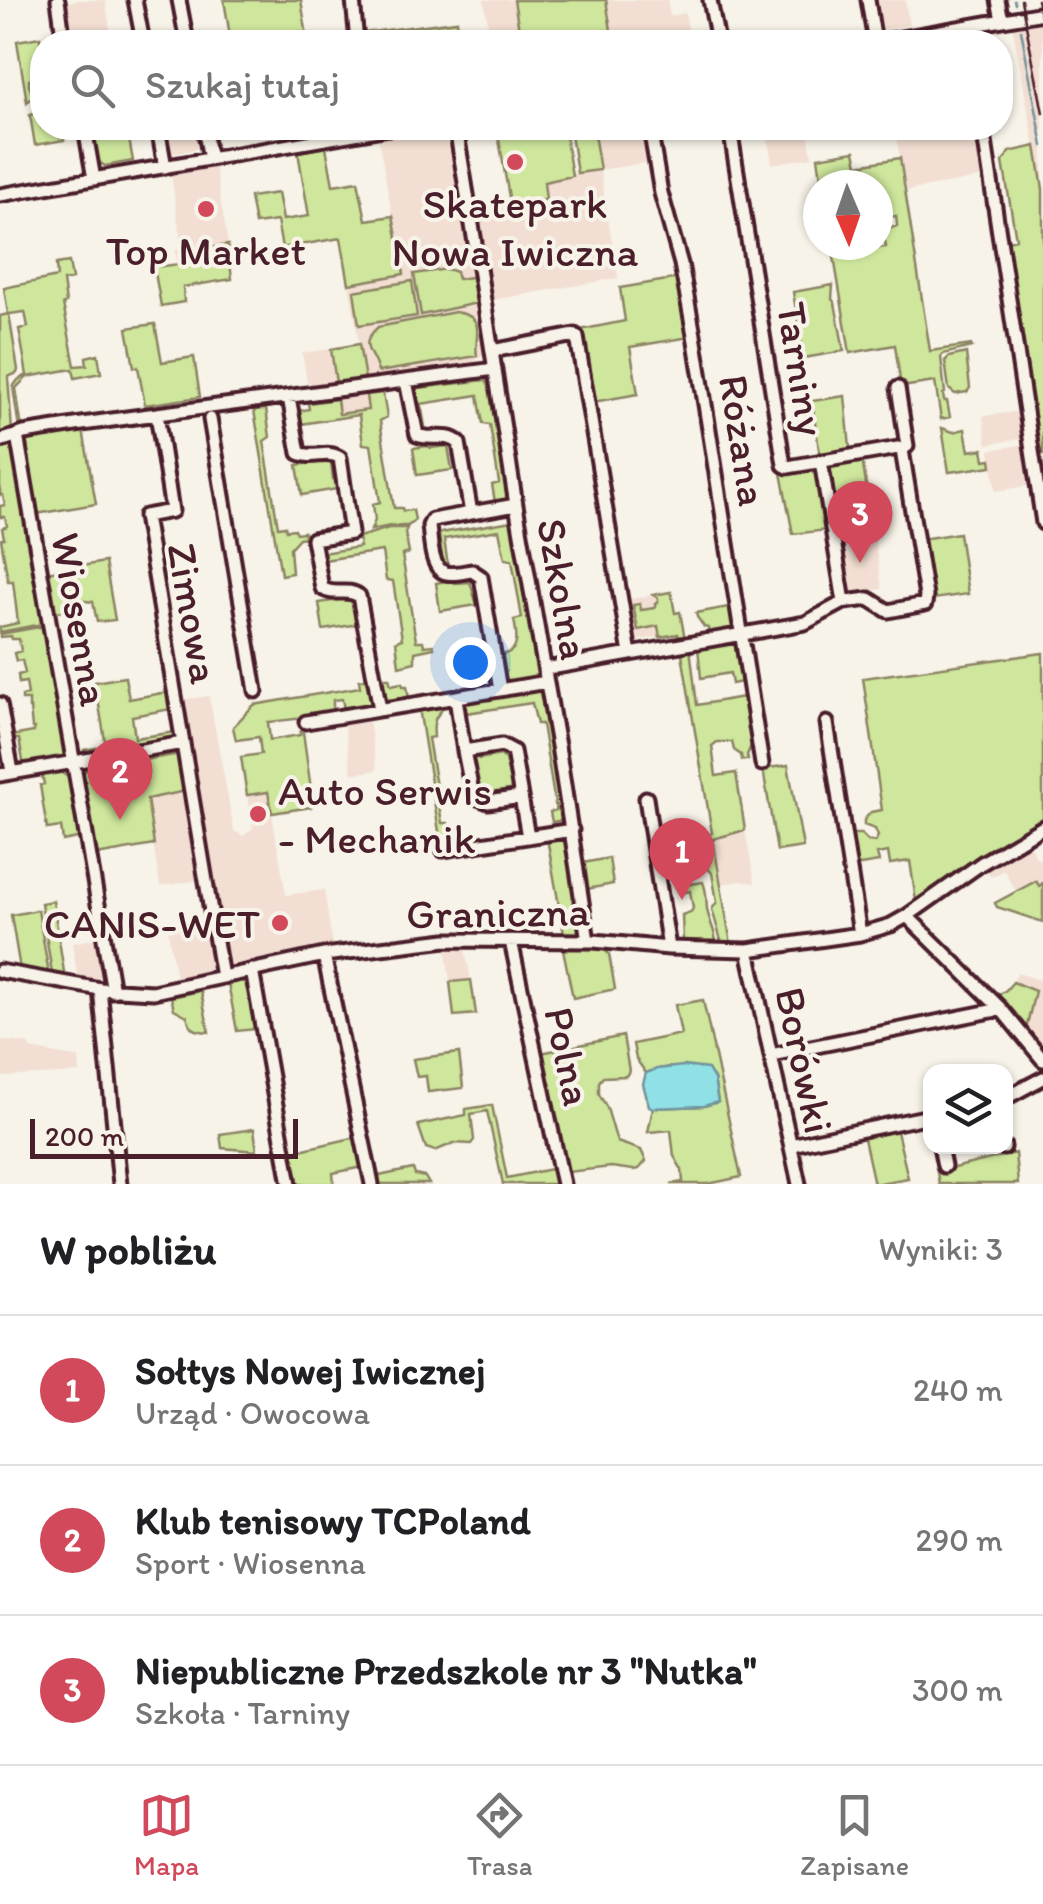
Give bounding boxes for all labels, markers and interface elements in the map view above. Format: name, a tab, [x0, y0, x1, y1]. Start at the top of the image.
search box	[30, 30, 1013, 140]
icon: search	[65, 58, 120, 113]
text: Szukaj tutaj	[145, 62, 340, 108]
marker: Skatepark Nowa Iwiczna	[504, 151, 526, 173]
north arrow	[803, 170, 893, 260]
place label: Skatepark Nowa Iwiczna	[392, 178, 639, 277]
marker: Top Market	[195, 198, 217, 220]
place label: Top Market	[106, 225, 306, 276]
street label: Tarniny	[766, 299, 837, 440]
street label: Różana	[708, 371, 779, 509]
pin: 3	[828, 480, 892, 563]
street label: Szkolna	[526, 515, 601, 664]
street label: Wiosenna	[40, 528, 121, 710]
street label: Zimowa	[156, 539, 231, 687]
your location	[445, 637, 496, 688]
pin: 2	[88, 738, 152, 820]
place label: Auto Serwis - Mechanik	[278, 765, 492, 864]
marker: Auto Serwis - Mechanik	[247, 803, 269, 825]
pin: 1	[650, 818, 714, 900]
street label: Graniczna	[406, 885, 591, 940]
place label: CANIS-WET	[44, 898, 260, 949]
marker: CANIS-WET	[269, 912, 291, 934]
street label: Borówki	[764, 982, 845, 1138]
street label: Polna	[533, 1002, 604, 1110]
map controls	[923, 1064, 1013, 1154]
button: layers	[923, 1064, 1013, 1154]
scale bar	[30, 1114, 298, 1158]
text: 200 m	[45, 1119, 124, 1153]
text: W pobliżu	[40, 1224, 216, 1275]
text: Wyniki: 3	[878, 1230, 1003, 1268]
text: Sołtys Nowej Iwicznej	[135, 1348, 485, 1394]
text: 1	[65, 1371, 80, 1409]
text: 240 m	[913, 1371, 1003, 1409]
text: Urząd · Owocowa	[135, 1394, 370, 1432]
text: Klub tenisowy TCPoland	[135, 1498, 531, 1544]
text: 2	[64, 1521, 81, 1559]
text: 290 m	[916, 1521, 1003, 1559]
text: Sport · Wiosenna	[135, 1544, 366, 1582]
text: Niepubliczne Przedszkole nr 3 "Nutka"	[135, 1648, 757, 1694]
text: 3	[64, 1671, 81, 1709]
text: 300 m	[912, 1671, 1003, 1709]
text: Szkoła · Tarniny	[135, 1694, 350, 1732]
tab: Mapa	[134, 1788, 199, 1882]
tab: Trasa	[467, 1788, 533, 1882]
tab: Zapisane	[800, 1788, 909, 1882]

